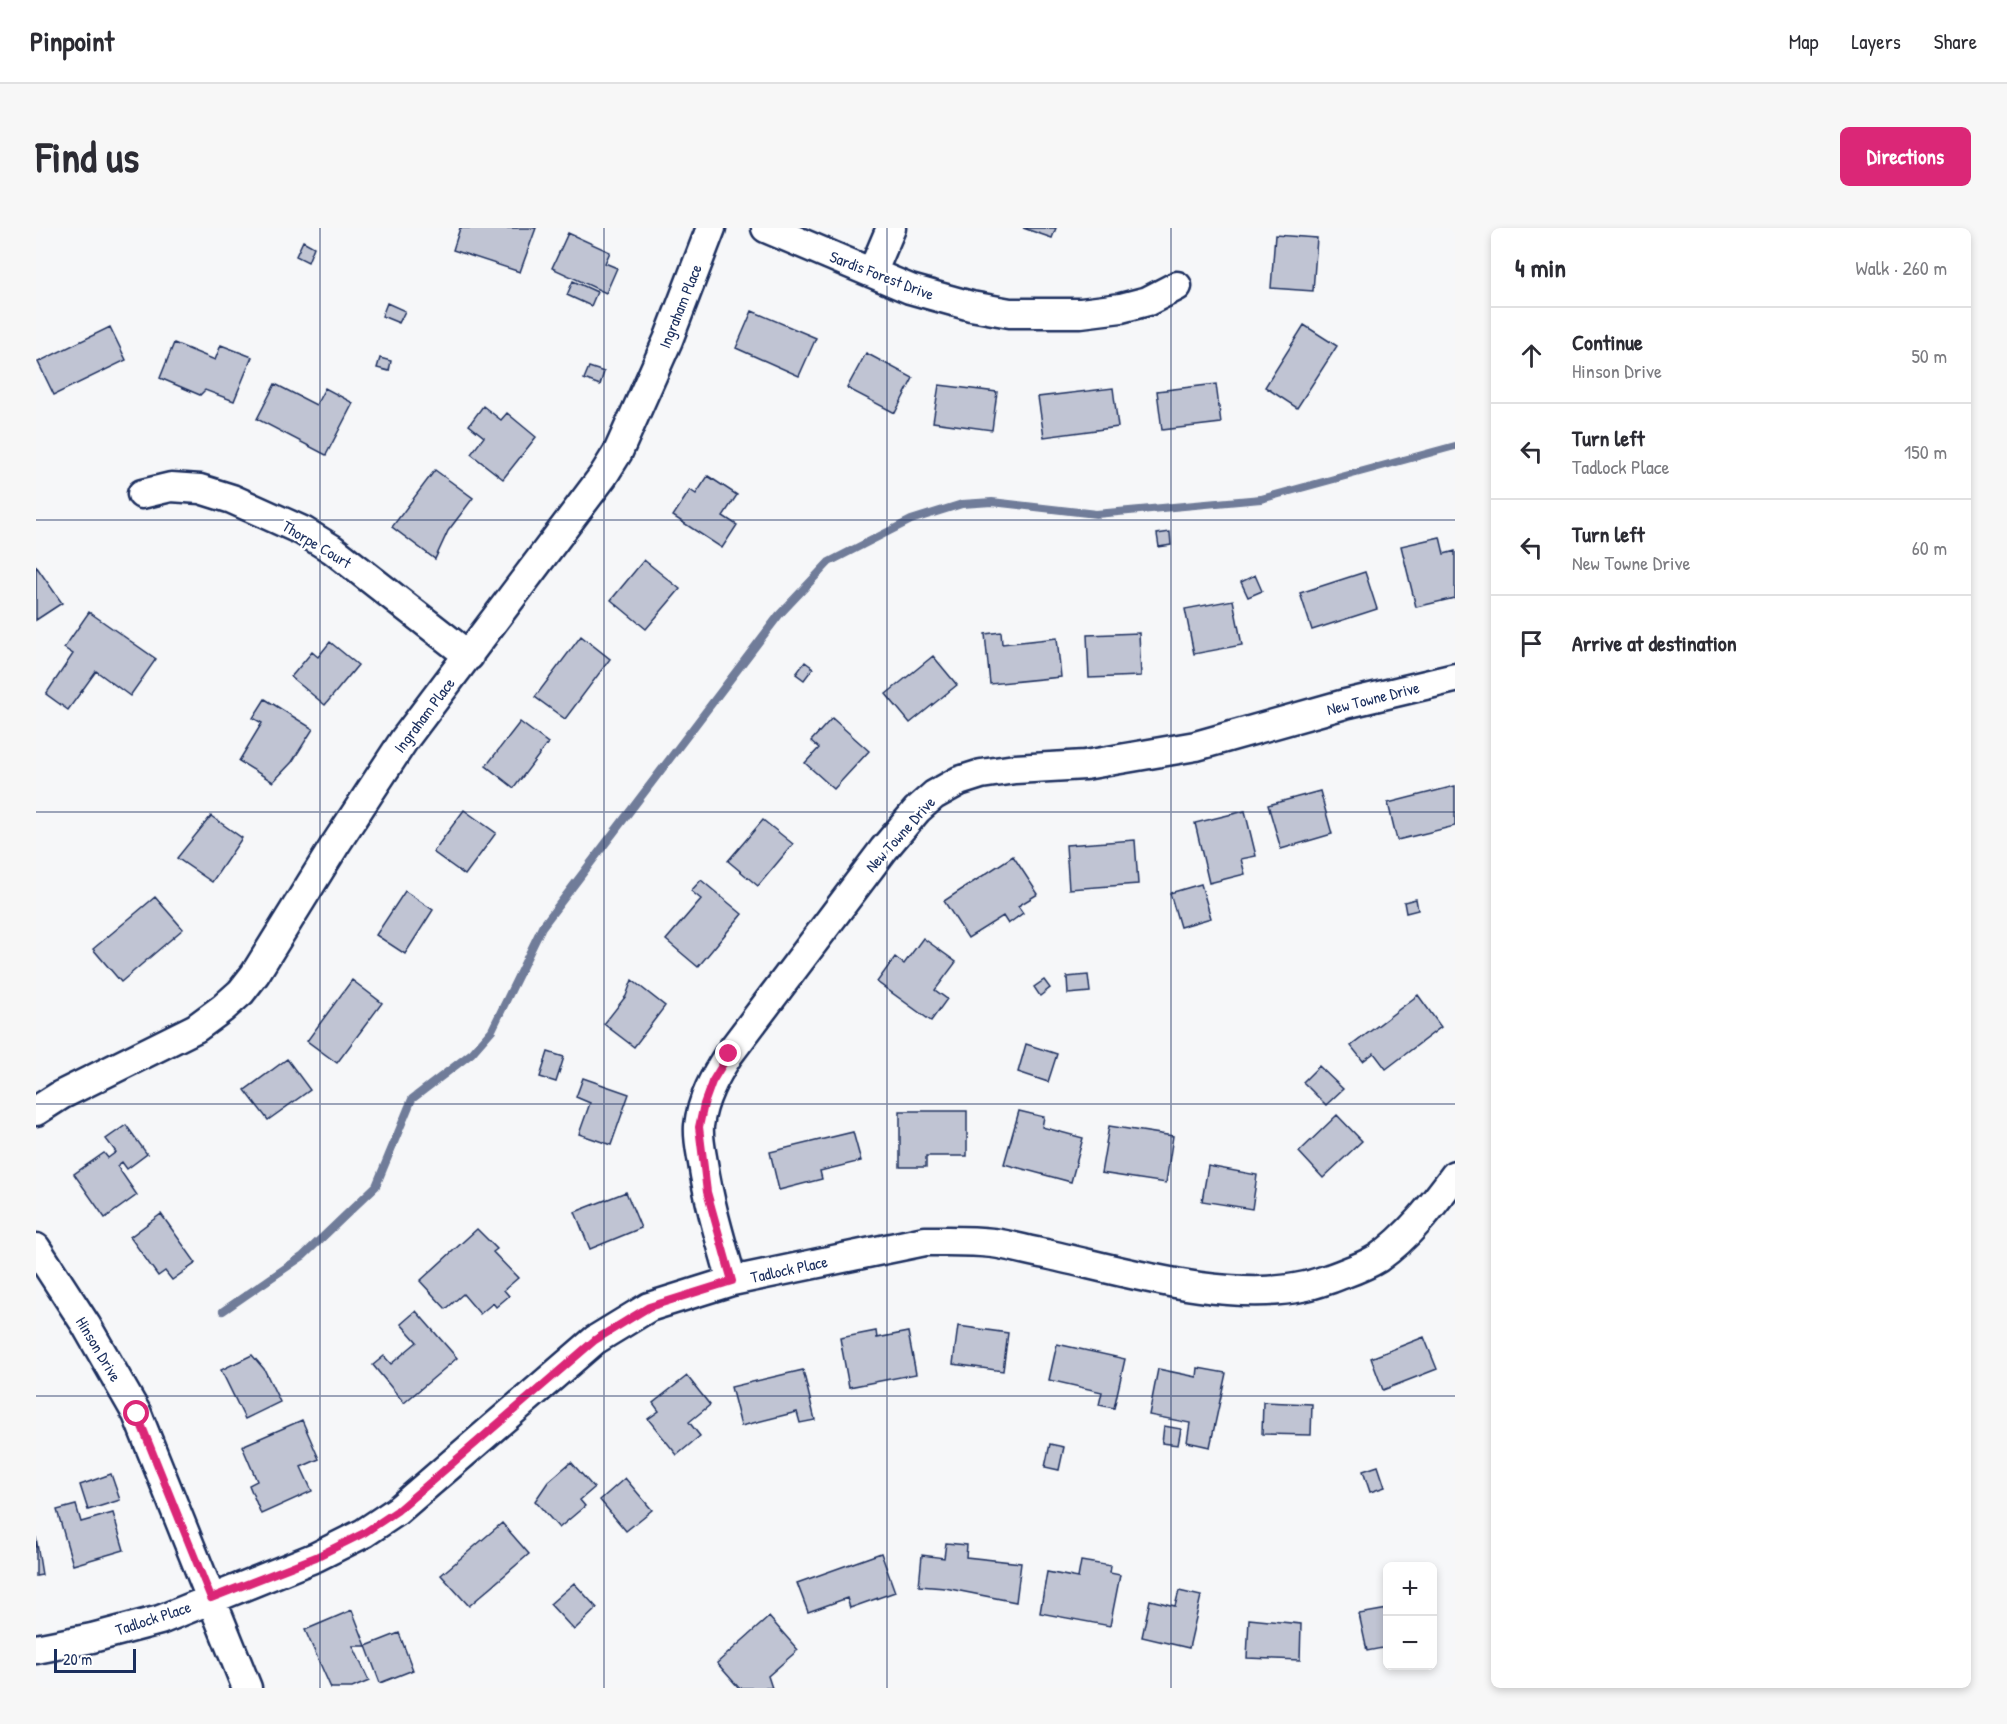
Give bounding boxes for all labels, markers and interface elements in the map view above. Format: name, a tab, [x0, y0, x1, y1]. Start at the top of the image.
text: Pinpoint	[30, 22, 114, 60]
text: Map	[1789, 27, 1818, 56]
text: Layers	[1851, 27, 1901, 56]
text: Share	[1934, 27, 1977, 56]
button: Directions	[1840, 127, 1971, 186]
text: Find us	[36, 128, 139, 185]
street label: Sardis Forest Drive	[827, 245, 938, 305]
text: 4 min	[1515, 250, 1566, 285]
text: Walk · 260 m	[1856, 254, 1947, 281]
street label: Ingraham Place	[653, 260, 707, 351]
text: Continue	[1572, 327, 1643, 357]
icon: ahead	[1515, 339, 1548, 372]
text: 50 m	[1911, 342, 1947, 369]
text: Hinson Drive	[1572, 357, 1662, 384]
text: Turn left	[1572, 423, 1645, 453]
icon: left	[1515, 435, 1548, 468]
text: 150 m	[1904, 438, 1947, 465]
text: Tadlock Place	[1572, 453, 1670, 480]
street label: Thorpe Court	[278, 515, 356, 574]
text: Turn left	[1572, 519, 1645, 549]
icon: left	[1515, 531, 1548, 564]
text: 60 m	[1912, 534, 1947, 561]
text: New Towne Drive	[1572, 549, 1690, 576]
icon: arrive	[1515, 627, 1548, 660]
text: Arrive at destination	[1572, 628, 1737, 658]
street label: Ingraham Place	[388, 672, 460, 757]
street label: New Towne Drive	[1324, 676, 1422, 720]
street label: New Towne Drive	[860, 791, 940, 877]
route end	[715, 1040, 741, 1066]
street label: Tadlock Place	[749, 1250, 830, 1288]
street label: Hinson Drive	[71, 1313, 127, 1386]
route start	[123, 1400, 149, 1426]
map controls	[1383, 1562, 1437, 1670]
button: +	[1383, 1562, 1437, 1616]
street label: Tadlock Place	[112, 1595, 194, 1641]
button: −	[1383, 1616, 1437, 1670]
scale bar	[54, 1646, 136, 1674]
text: 20 m	[63, 1648, 92, 1670]

